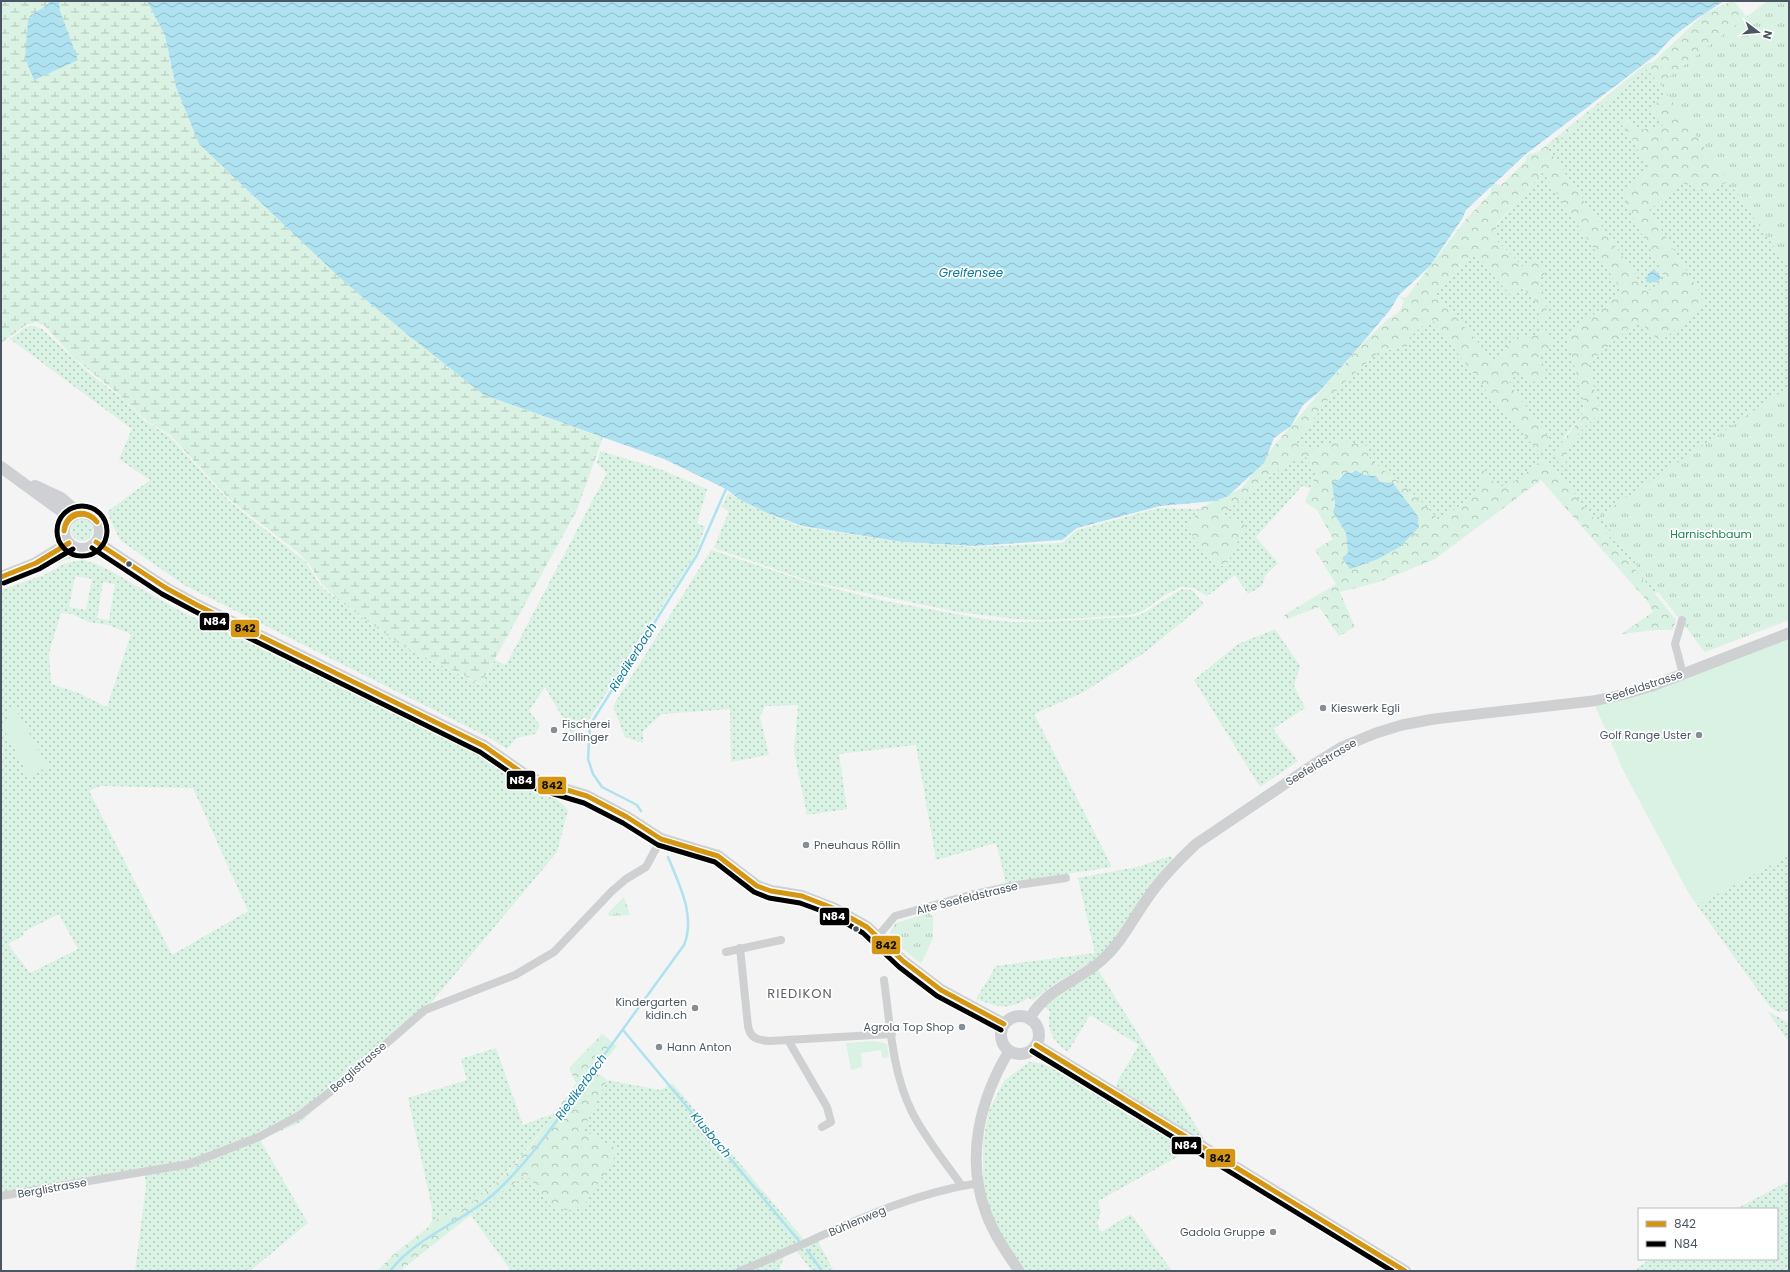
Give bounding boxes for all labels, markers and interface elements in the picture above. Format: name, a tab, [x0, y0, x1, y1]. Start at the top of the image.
north arrow	[1738, 12, 1778, 52]
text: N	[1759, 29, 1776, 41]
water label: Greifensee	[939, 264, 1004, 281]
park label: Harnischbaum	[1670, 526, 1752, 542]
unlabelled marker	[124, 559, 134, 569]
line badge: N84	[199, 612, 230, 631]
text: N84	[204, 613, 227, 629]
line badge: 842	[230, 619, 260, 638]
water label: Riedikerbach	[605, 619, 660, 694]
text: 842	[235, 620, 255, 636]
street label: Seefeldstrasse	[1603, 666, 1685, 706]
place label: Kieswerk Egli	[1331, 700, 1400, 716]
marker: Kieswerk Egli	[1318, 703, 1328, 713]
place label: Fischerei Zollinger	[562, 716, 610, 745]
marker: Fischerei Zollinger	[549, 725, 559, 735]
place label: Golf Range Uster	[1600, 727, 1691, 743]
marker: Golf Range Uster	[1694, 730, 1704, 740]
street label: Seefeldstrasse	[1282, 734, 1360, 790]
line badge: N84	[506, 770, 536, 790]
text: N84	[510, 772, 533, 788]
line badge: 842	[537, 776, 567, 795]
text: 842	[542, 777, 562, 793]
place label: Pneuhaus Röllin	[814, 837, 900, 853]
marker: Pneuhaus Röllin	[801, 840, 811, 850]
street label: Alte Seefeldstrasse	[915, 878, 1020, 918]
line badge: N84	[819, 907, 850, 926]
text: N84	[823, 908, 846, 924]
unlabelled marker	[851, 924, 861, 934]
line badge: 842	[871, 935, 901, 955]
text: 842	[876, 937, 896, 953]
district label: RIEDIKON	[767, 984, 833, 1003]
place label: Kindergarten kidin.ch	[615, 994, 687, 1023]
marker: Kindergarten kidin.ch	[690, 1003, 700, 1013]
place label: Agrola Top Shop	[864, 1019, 954, 1035]
marker: Agrola Top Shop	[957, 1022, 967, 1032]
street label: Berglistrasse	[326, 1038, 390, 1096]
place label: Hann Anton	[667, 1039, 732, 1055]
marker: Hann Anton	[654, 1042, 664, 1052]
water label: Riedikerbach	[551, 1050, 610, 1123]
water label: Klusbach	[687, 1108, 736, 1161]
line badge: N84	[1171, 1136, 1202, 1155]
text: N84	[1175, 1137, 1198, 1153]
line badge: 842	[1205, 1148, 1236, 1168]
text: 842	[1210, 1150, 1230, 1166]
street label: Berglistrasse	[16, 1174, 88, 1202]
street label: Bühlenweg	[826, 1202, 888, 1240]
legend	[1638, 1208, 1778, 1260]
text: 842	[1674, 1215, 1696, 1232]
place label: Gadola Gruppe	[1180, 1224, 1265, 1240]
marker: Gadola Gruppe	[1268, 1227, 1278, 1237]
text: N84	[1674, 1235, 1698, 1252]

